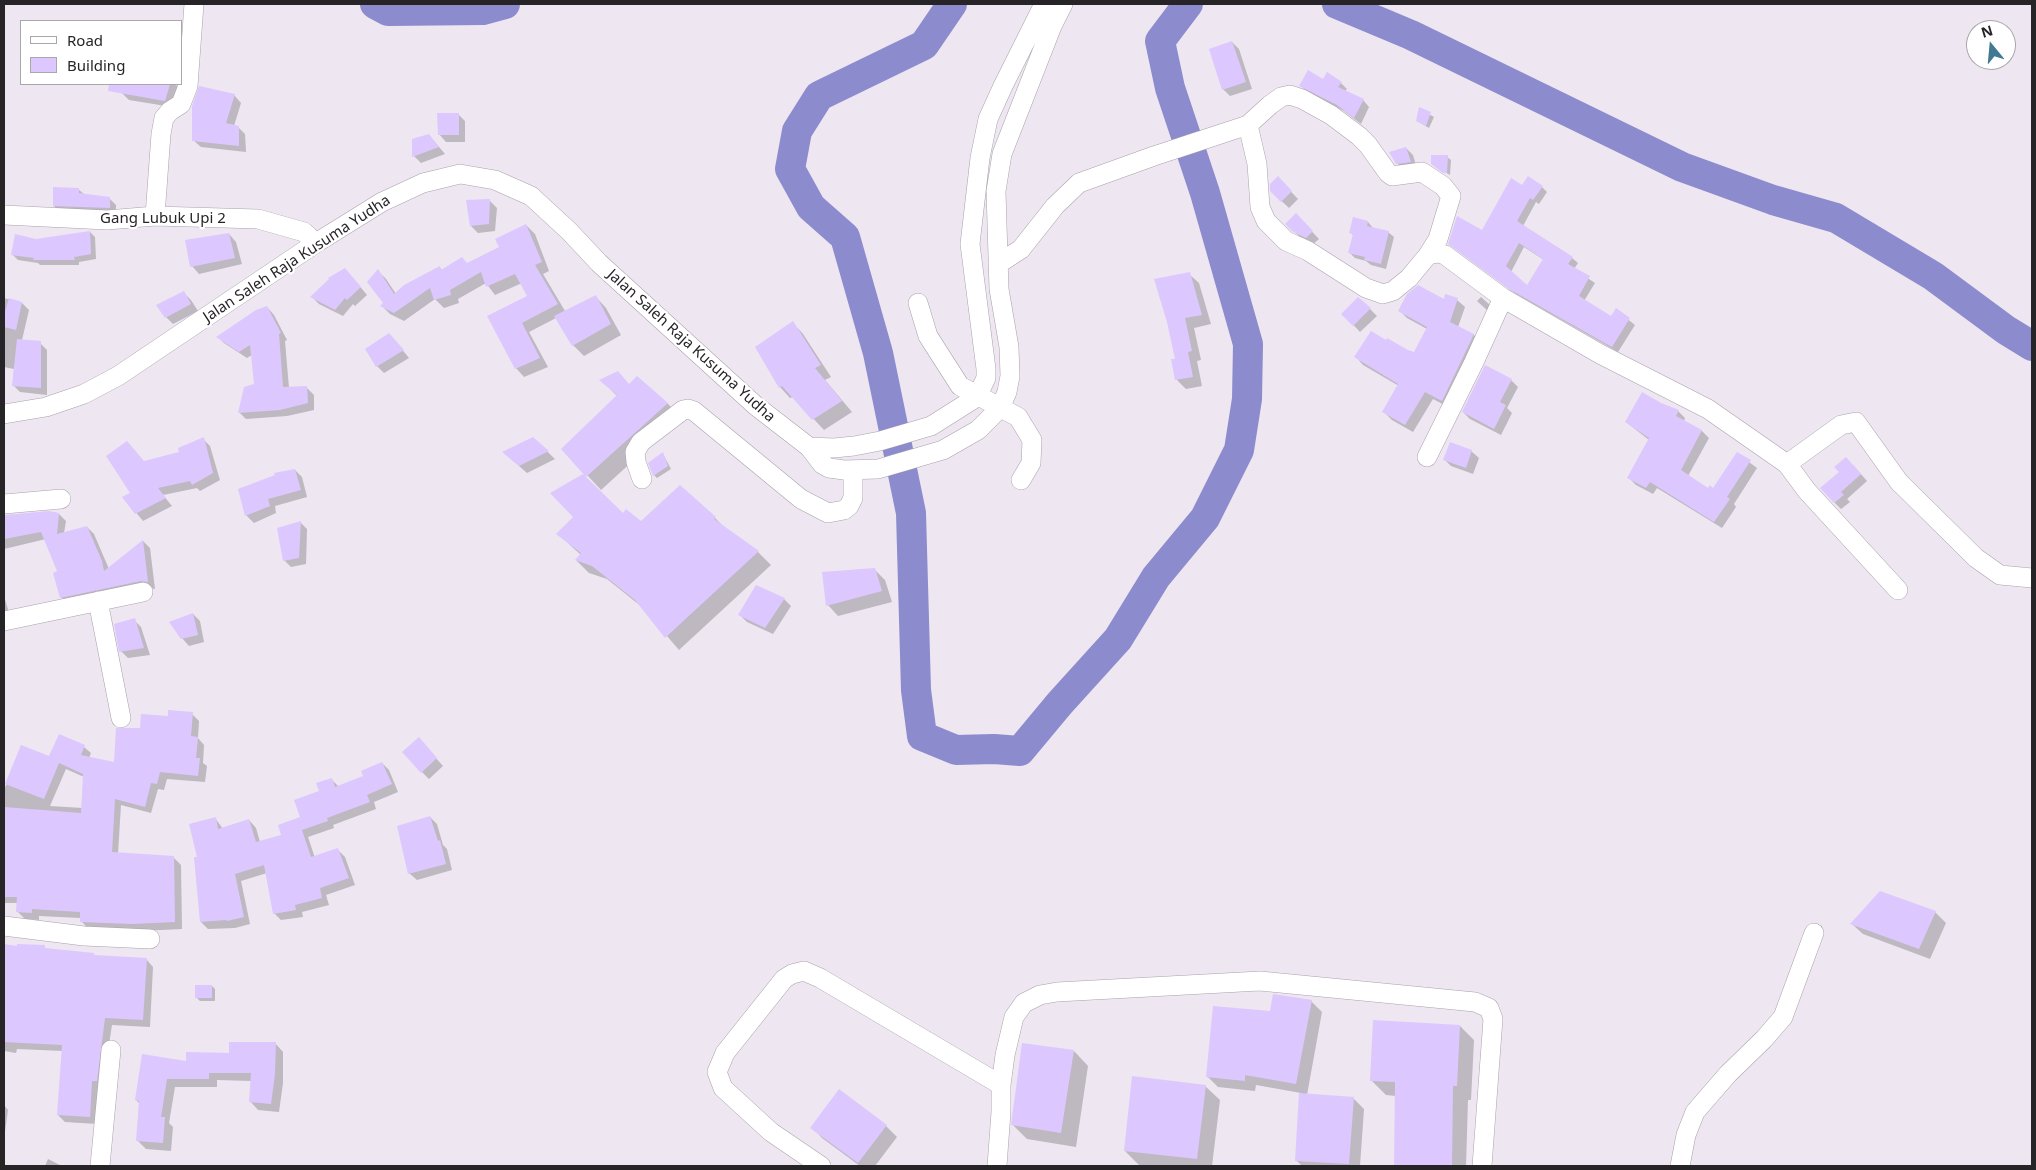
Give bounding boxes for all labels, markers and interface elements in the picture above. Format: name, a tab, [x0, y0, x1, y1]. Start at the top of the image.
legend	[20, 20, 182, 85]
north arrow	[1966, 20, 2016, 70]
text: N	[1979, 20, 1995, 42]
text: Road	[67, 30, 103, 50]
text: Building	[67, 55, 125, 75]
street label: Jalan Saleh Raja Kusuma Yudha	[200, 192, 394, 326]
street label: Gang Lubuk Upi 2	[100, 210, 226, 228]
street label: Jalan Saleh Raja Kusuma Yudha	[603, 266, 779, 426]

